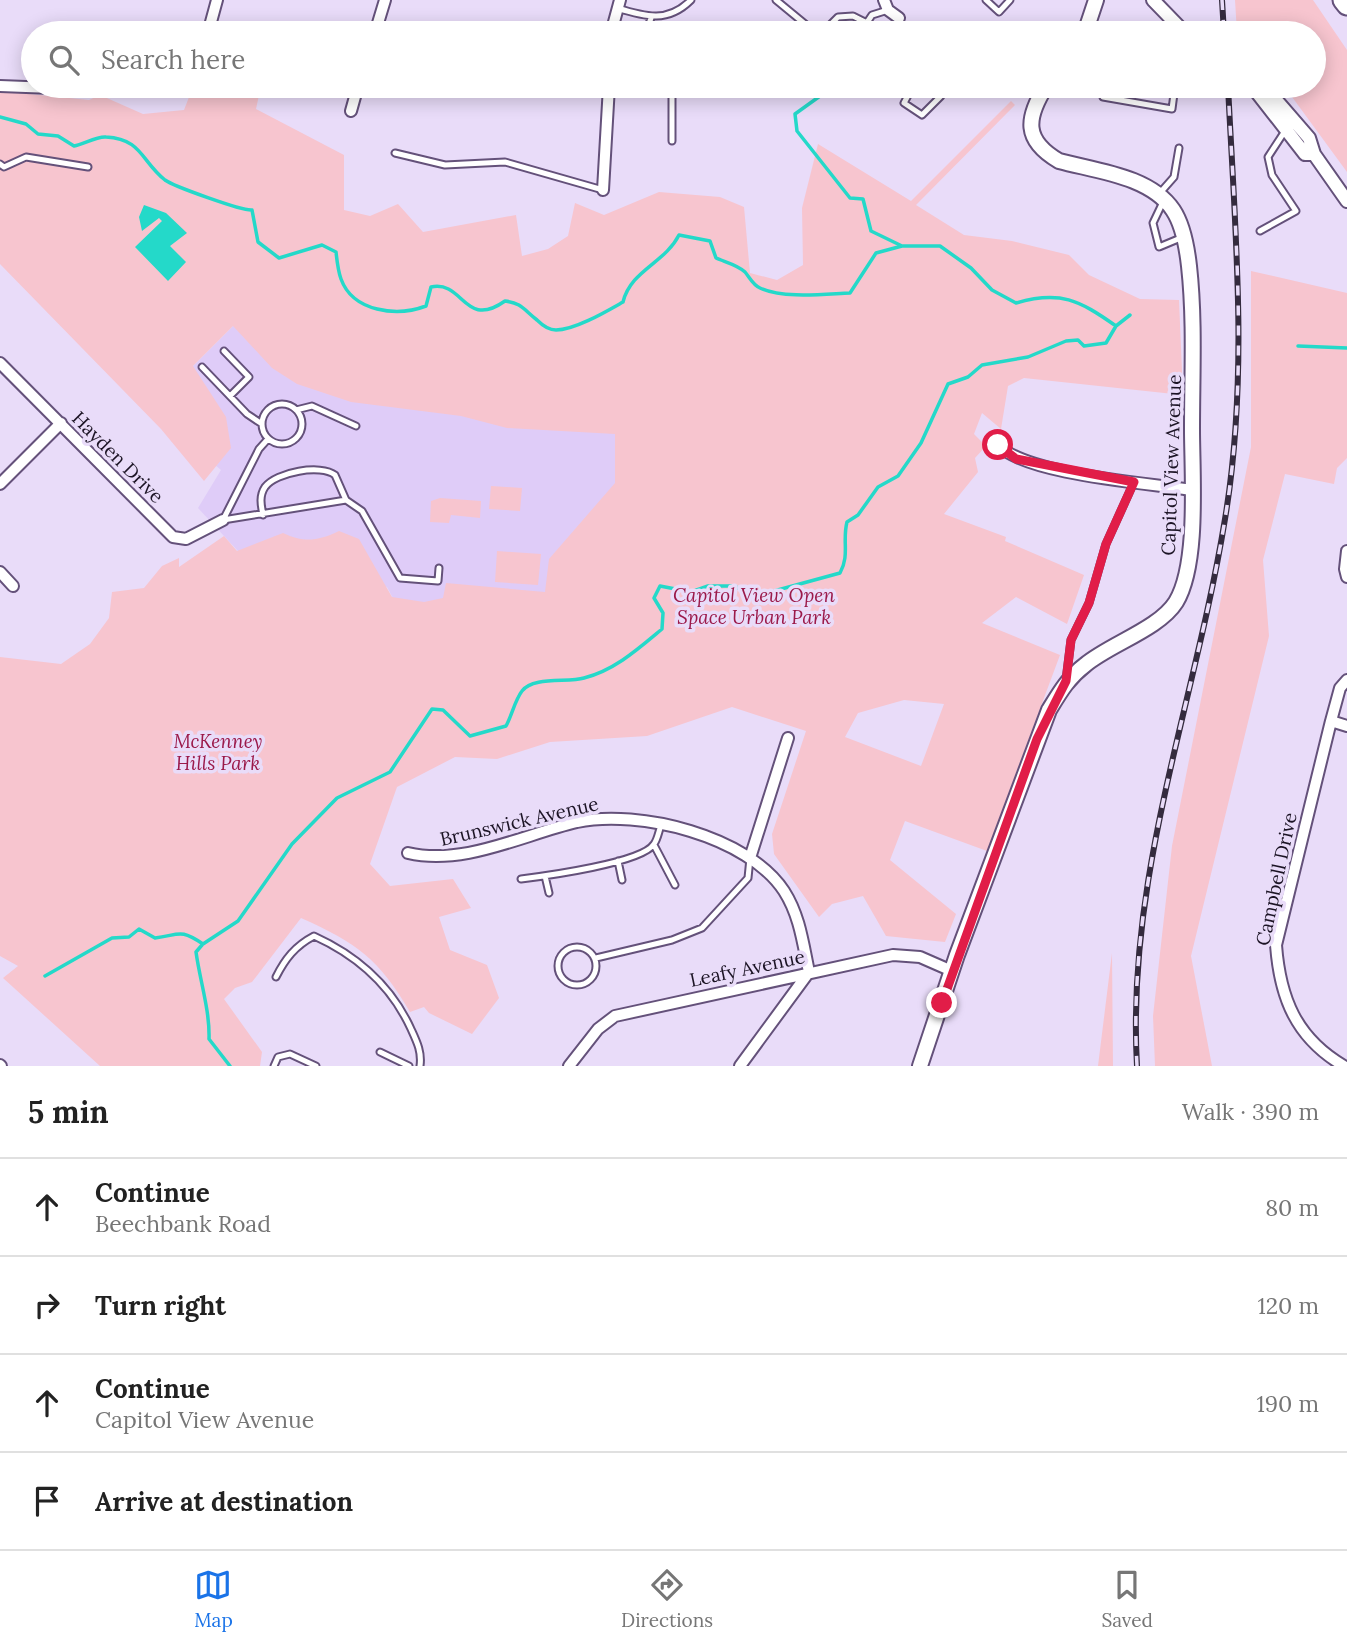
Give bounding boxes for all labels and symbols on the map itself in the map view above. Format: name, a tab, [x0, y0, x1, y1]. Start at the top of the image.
street label: Capitol View Avenue	[1156, 374, 1186, 556]
street label: Hayden Drive	[67, 406, 169, 508]
route start	[982, 429, 1013, 460]
park label: Capitol View Open Space Urban Park	[673, 583, 835, 629]
park label: McKenney Hills Park	[173, 729, 263, 775]
street label: Brunswick Avenue	[437, 791, 601, 851]
street label: Campbell Drive	[1250, 810, 1302, 948]
street label: Leafy Avenue	[687, 944, 807, 992]
route end	[926, 987, 957, 1018]

